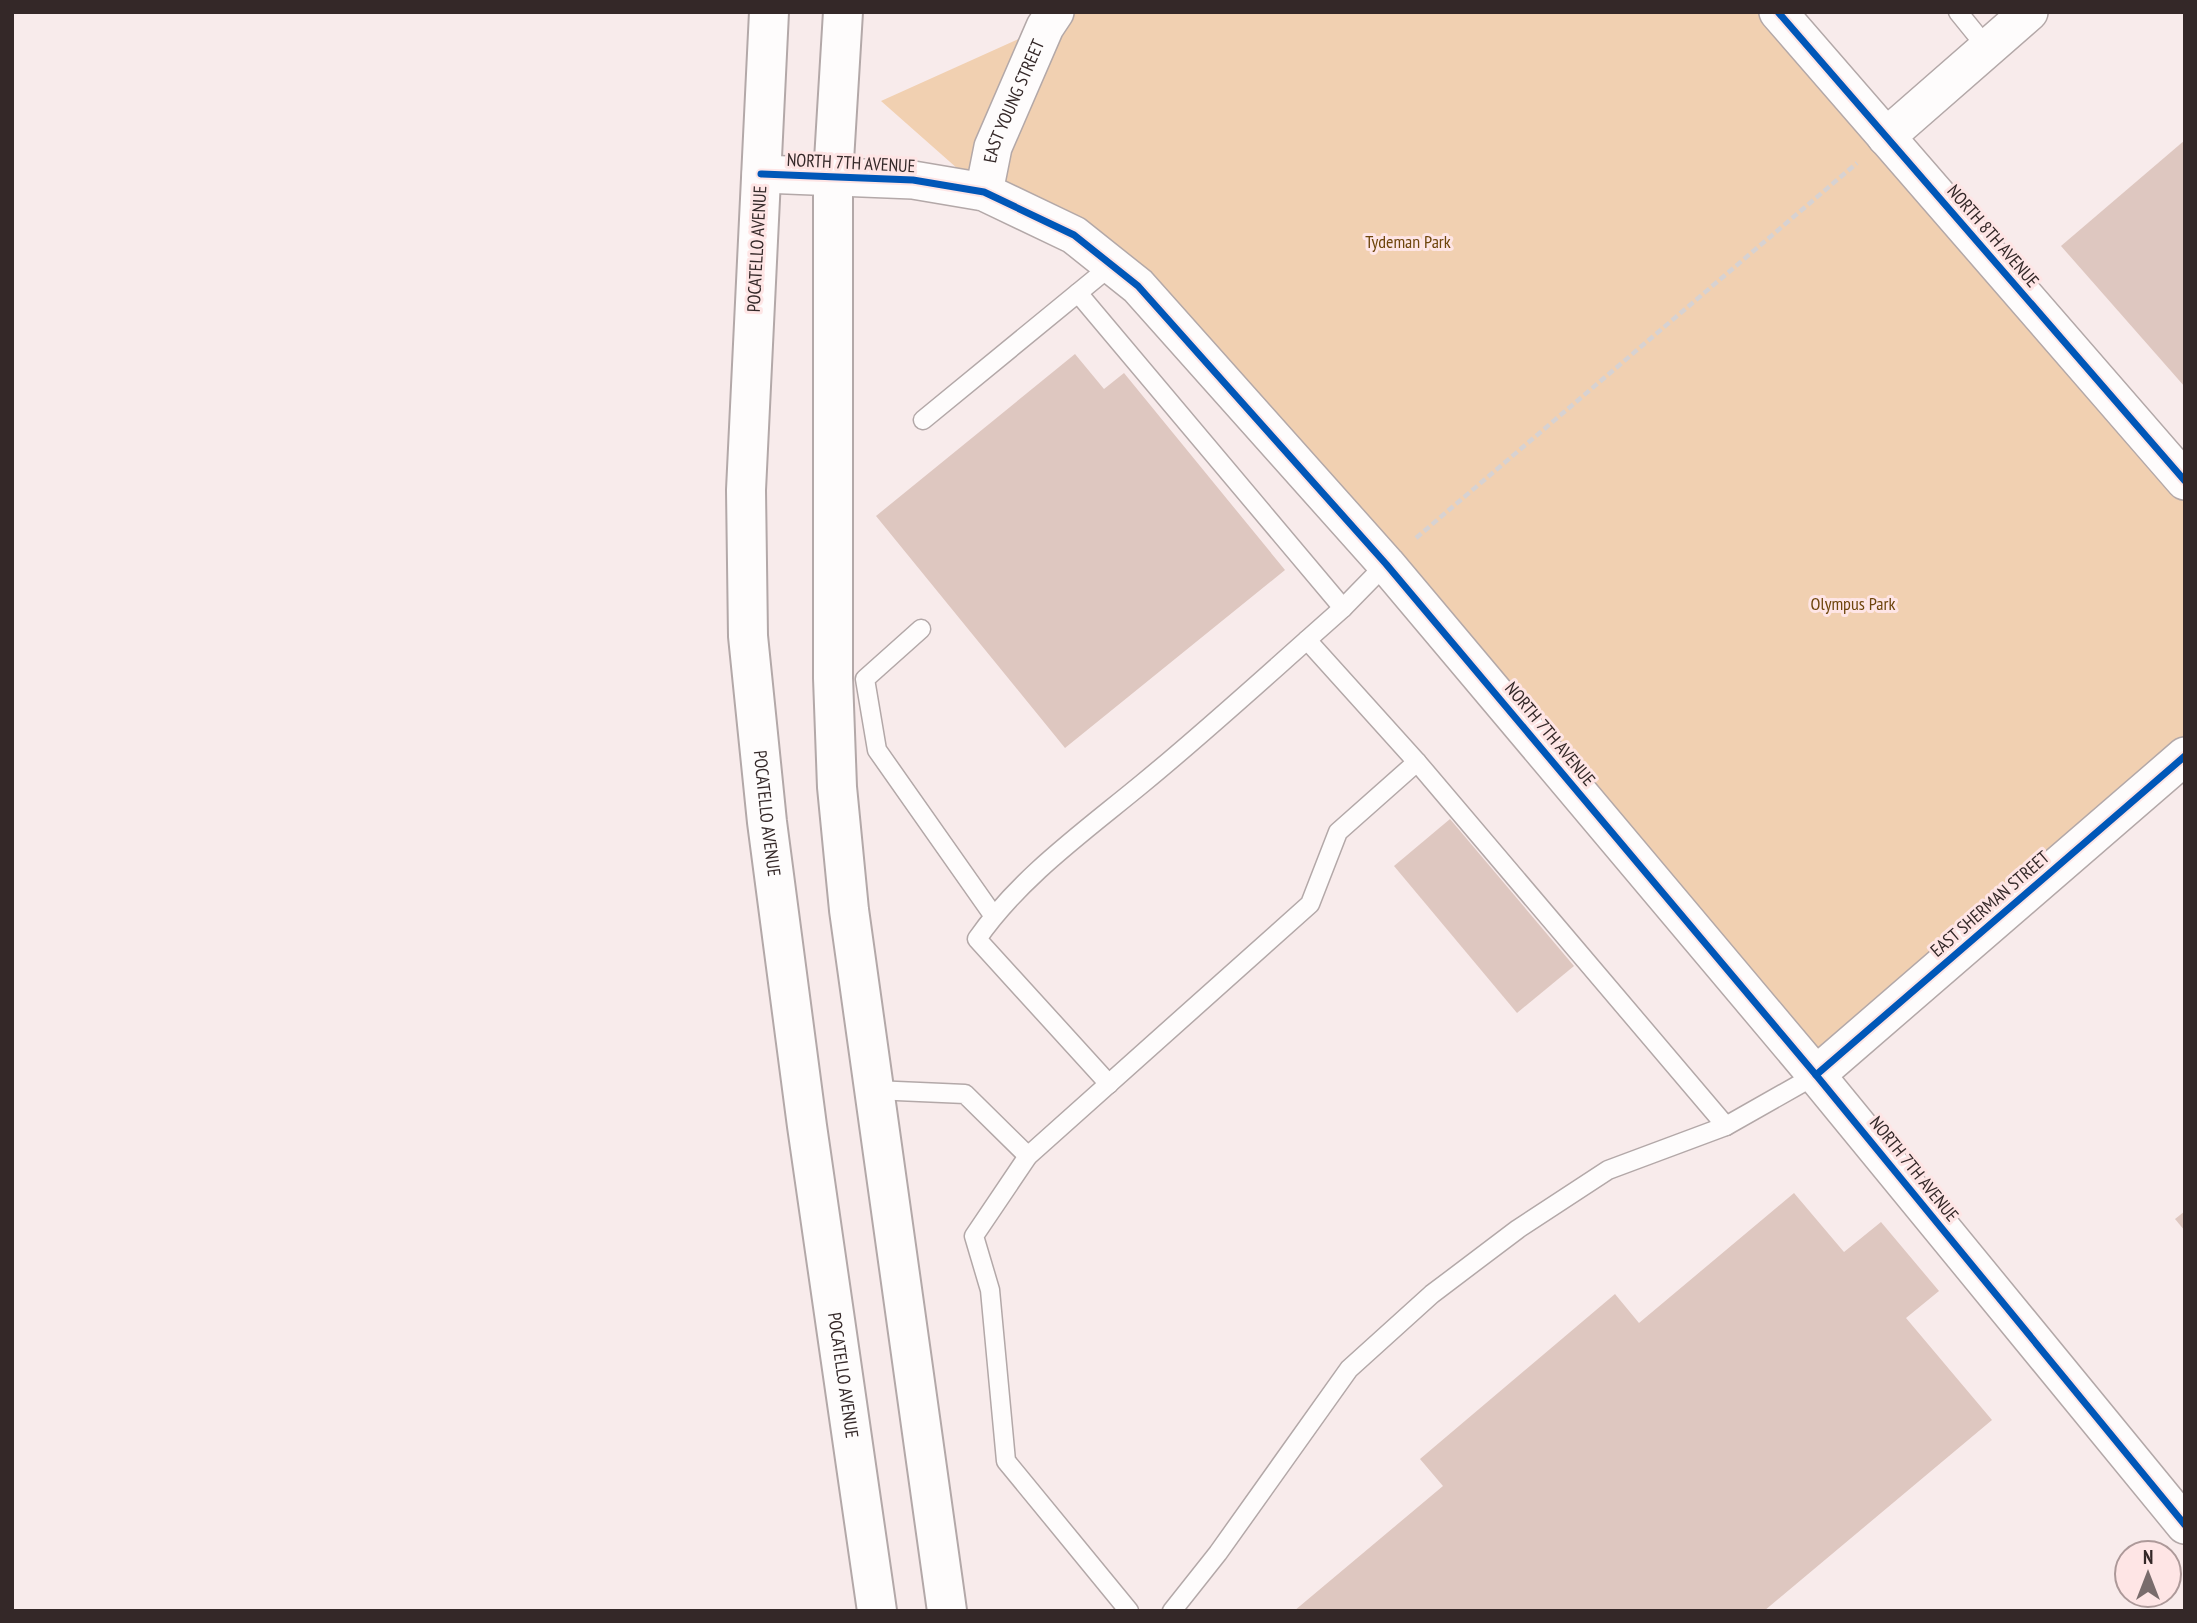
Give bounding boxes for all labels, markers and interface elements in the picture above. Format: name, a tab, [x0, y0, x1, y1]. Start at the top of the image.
street label: EAST YOUNG STREET	[978, 36, 1049, 165]
street label: NORTH 7TH AVENUE	[786, 148, 916, 177]
street label: NORTH 8TH AVENUE	[1942, 180, 2044, 292]
street label: POCATELLO AVENUE	[742, 185, 771, 313]
park label: Tydeman Park	[1365, 230, 1451, 253]
park label: Olympus Park	[1811, 592, 1895, 615]
street label: NORTH 7TH AVENUE	[1500, 677, 1601, 790]
street label: POCATELLO AVENUE	[749, 749, 786, 878]
street label: EAST SHERMAN STREET	[1925, 846, 2054, 962]
street label: NORTH 7TH AVENUE	[1865, 1111, 1964, 1226]
street label: POCATELLO AVENUE	[823, 1311, 864, 1440]
north arrow	[2113, 1539, 2183, 1609]
text: N	[2143, 1545, 2153, 1569]

